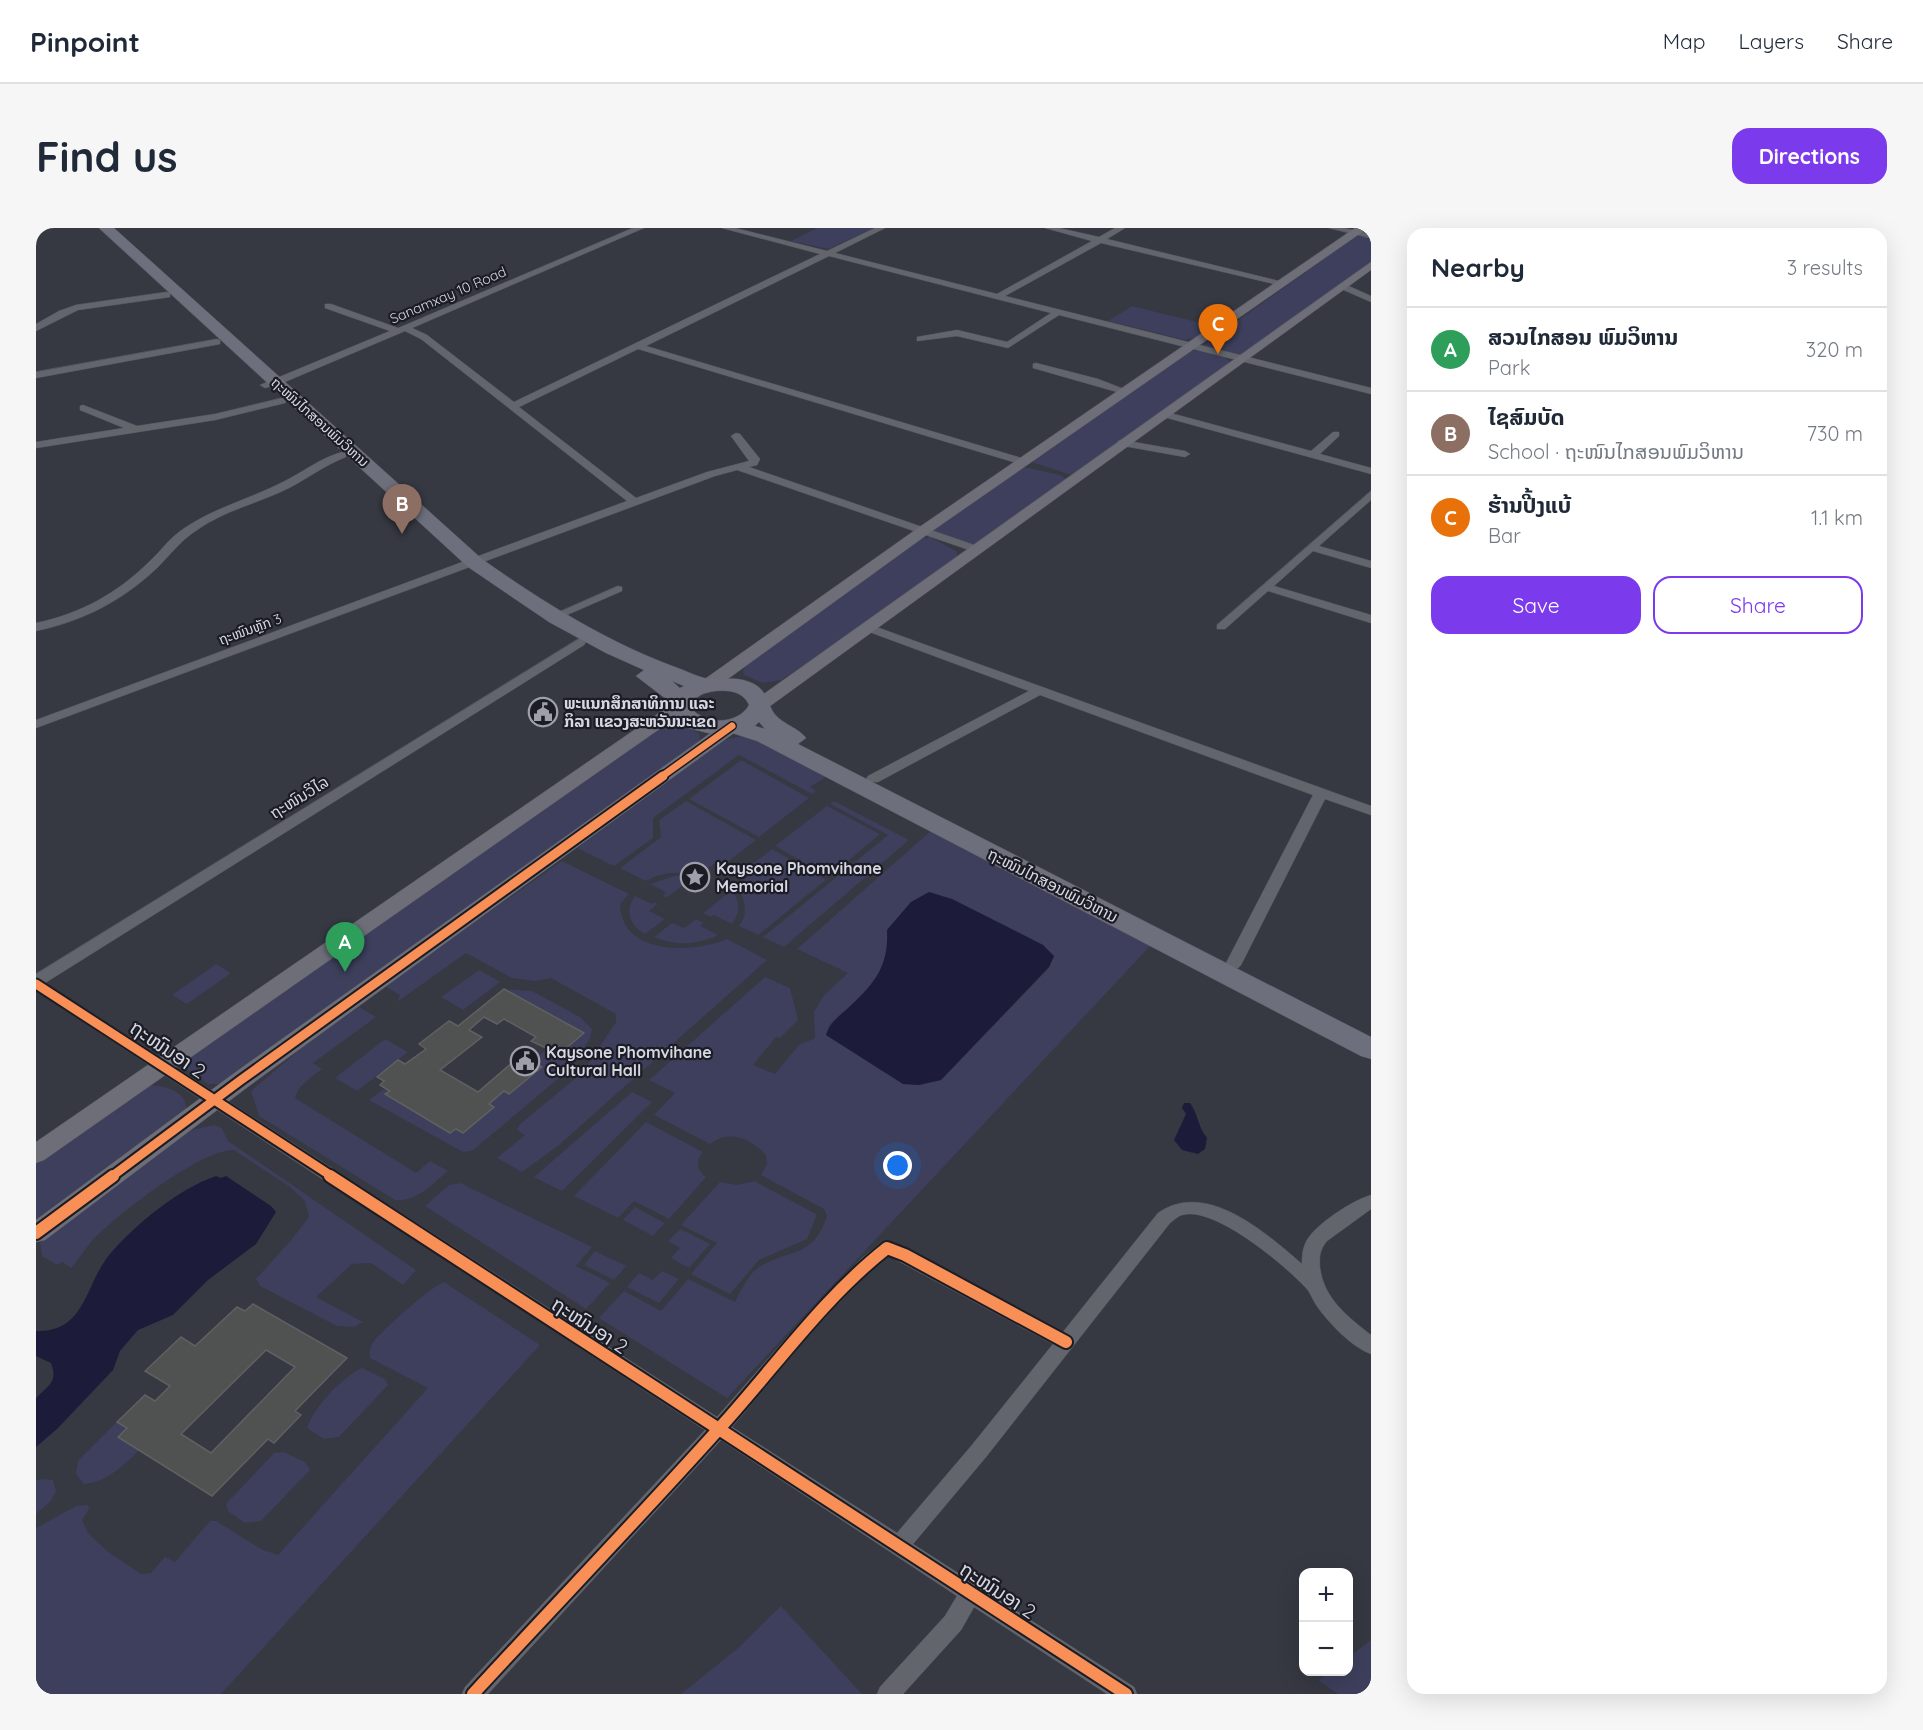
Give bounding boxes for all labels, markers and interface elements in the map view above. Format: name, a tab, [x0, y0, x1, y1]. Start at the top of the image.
text: Pinpoint	[30, 24, 140, 59]
text: Map	[1663, 28, 1706, 54]
text: Layers	[1739, 28, 1804, 54]
text: Share	[1837, 28, 1893, 54]
button: Directions	[1732, 128, 1887, 184]
text: Find us	[36, 130, 178, 183]
text: Nearby	[1431, 251, 1525, 284]
text: 3 results	[1787, 255, 1863, 280]
street label: Sanamxay 10 Road	[387, 262, 509, 328]
pin: C	[1198, 304, 1238, 354]
text: ສວນໄກສອນ ພົມວິຫານ	[1488, 323, 1678, 351]
text: A	[1444, 337, 1457, 362]
text: 320 m	[1806, 337, 1863, 362]
text: Park	[1488, 355, 1530, 380]
street label: ຖະໜົນໄກສອນພົມວິຫານ	[267, 373, 373, 471]
text: ໄຊສົມບັດ	[1488, 403, 1564, 431]
text: B	[1444, 421, 1457, 446]
text: 730 m	[1807, 421, 1863, 446]
text: School · ຖະໜົນໄກສອນພົມວິຫານ	[1488, 439, 1744, 464]
pin: B	[382, 484, 422, 534]
text: ຮ້ານປີ້ງແບ້	[1488, 491, 1571, 519]
text: C	[1444, 505, 1457, 530]
text: 1.1 km	[1811, 505, 1863, 530]
text: Bar	[1488, 523, 1521, 548]
button: Save	[1431, 576, 1641, 634]
button: Share	[1653, 576, 1863, 634]
street label: ຖະໜົນຫຼັກ 3	[216, 609, 284, 649]
place label: ພະແນກສຶກສາທິການ ແລະ ກິລາ ແຂວງສະຫວັນນະເຂດ	[564, 693, 716, 731]
public building icon: ພະແນກສຶກສາທິການ ແລະ ກິລາ ແຂວງສະຫວັນນະເຂດ	[527, 696, 559, 728]
street label: ຖະໜົນວິໄລ	[266, 771, 332, 823]
street label: ຖະໜົນໄກສອນພົມວິຫານ	[984, 843, 1122, 927]
place label: Kaysone Phomvihane Memorial	[716, 858, 882, 896]
place icon: Kaysone Phomvihane Memorial	[679, 861, 711, 893]
pin: A	[326, 922, 364, 972]
street label: ຖະໜົນອາ 2	[125, 1015, 211, 1083]
place label: Kaysone Phomvihane Cultural Hall	[546, 1042, 712, 1080]
public building icon: Kaysone Phomvihane Cultural Hall	[509, 1045, 541, 1077]
your location	[883, 1151, 912, 1180]
street label: ຖະໜົນອາ 2	[547, 1291, 633, 1359]
street label: ຖະໜົນອາ 2	[955, 1556, 1041, 1624]
map controls	[1299, 1568, 1353, 1676]
button: +	[1299, 1568, 1353, 1622]
button: −	[1299, 1622, 1353, 1676]

